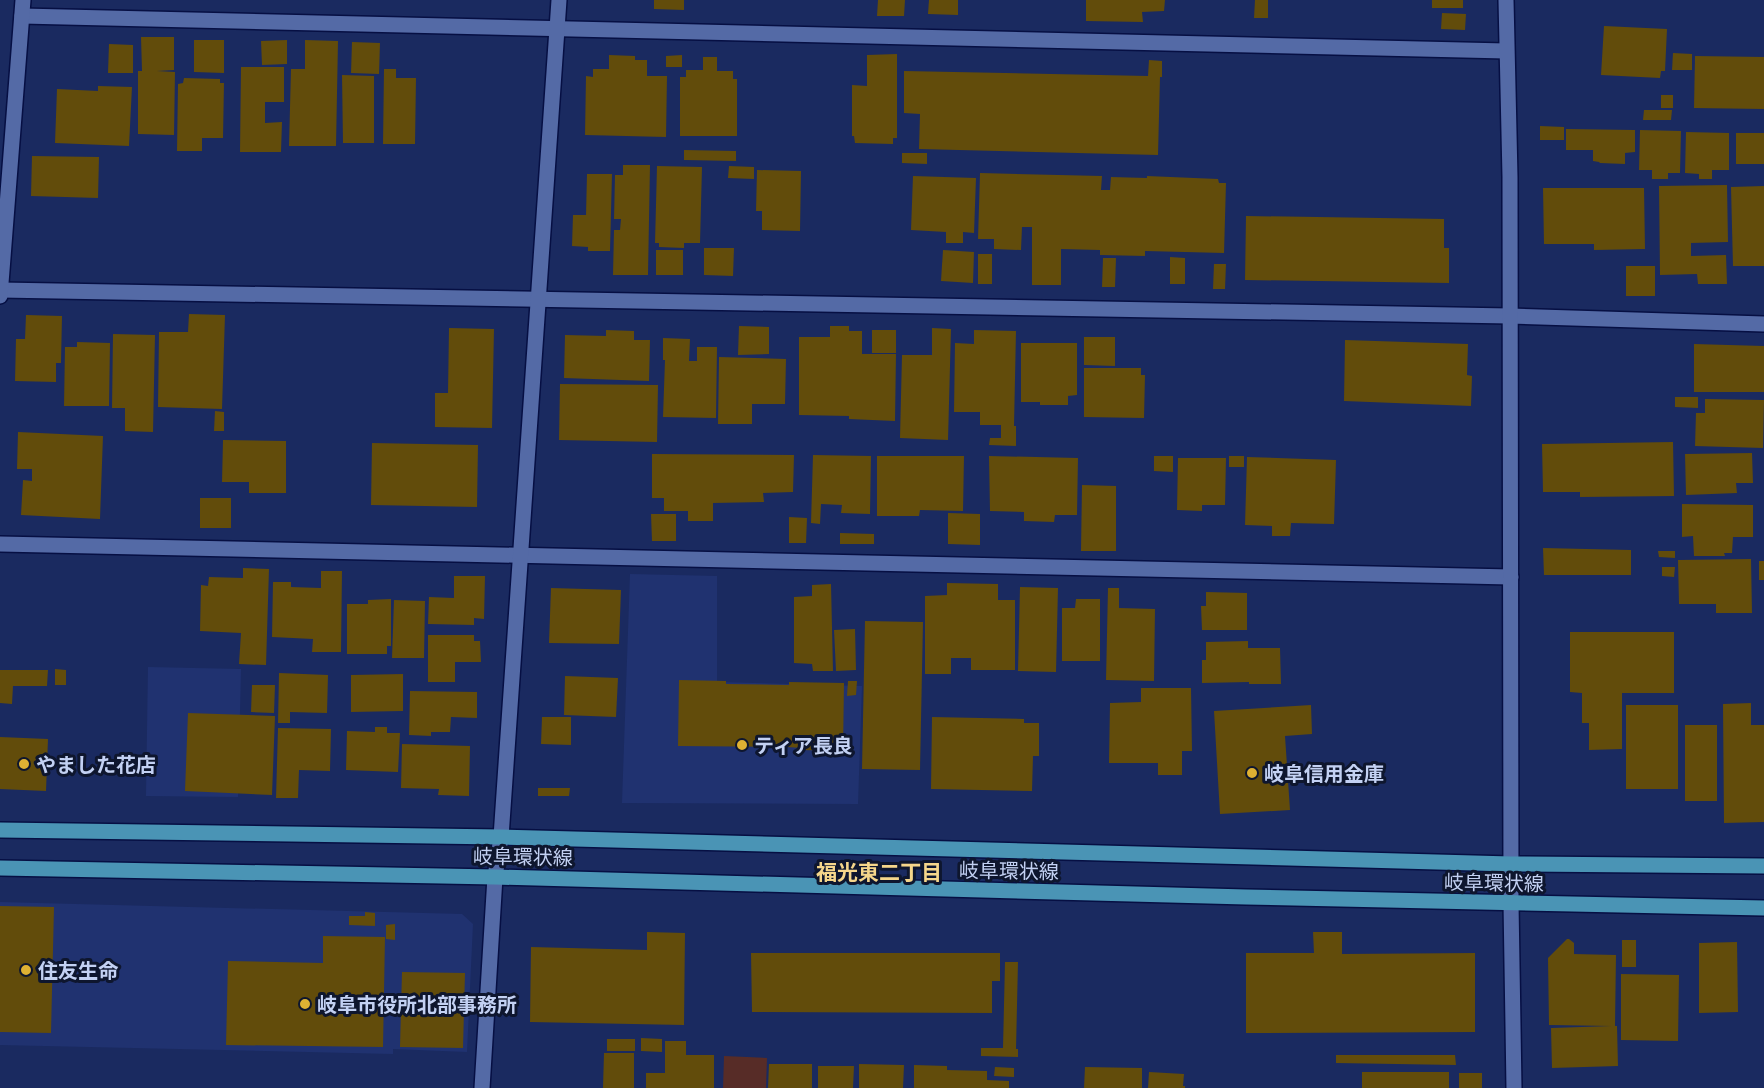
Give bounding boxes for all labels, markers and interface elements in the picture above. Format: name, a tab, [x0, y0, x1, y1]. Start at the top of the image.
place label: ティア長良	[754, 733, 853, 757]
marker: ティア長良	[735, 738, 749, 752]
place label: やました花店	[36, 752, 156, 776]
marker: やました花店	[17, 757, 31, 771]
place label: 岐阜信用金庫	[1264, 761, 1384, 785]
marker: 岐阜信用金庫	[1245, 766, 1259, 780]
street label: 岐阜環状線	[473, 843, 573, 869]
street label: 岐阜環状線	[959, 857, 1059, 883]
district label: 福光東二丁目	[816, 859, 942, 884]
street label: 岐阜環状線	[1444, 869, 1544, 895]
place label: 住友生命	[38, 958, 119, 982]
marker: 住友生命	[19, 963, 33, 977]
place label: 岐阜市役所北部事務所	[317, 992, 517, 1016]
marker: 岐阜市役所北部事務所	[298, 997, 312, 1011]

